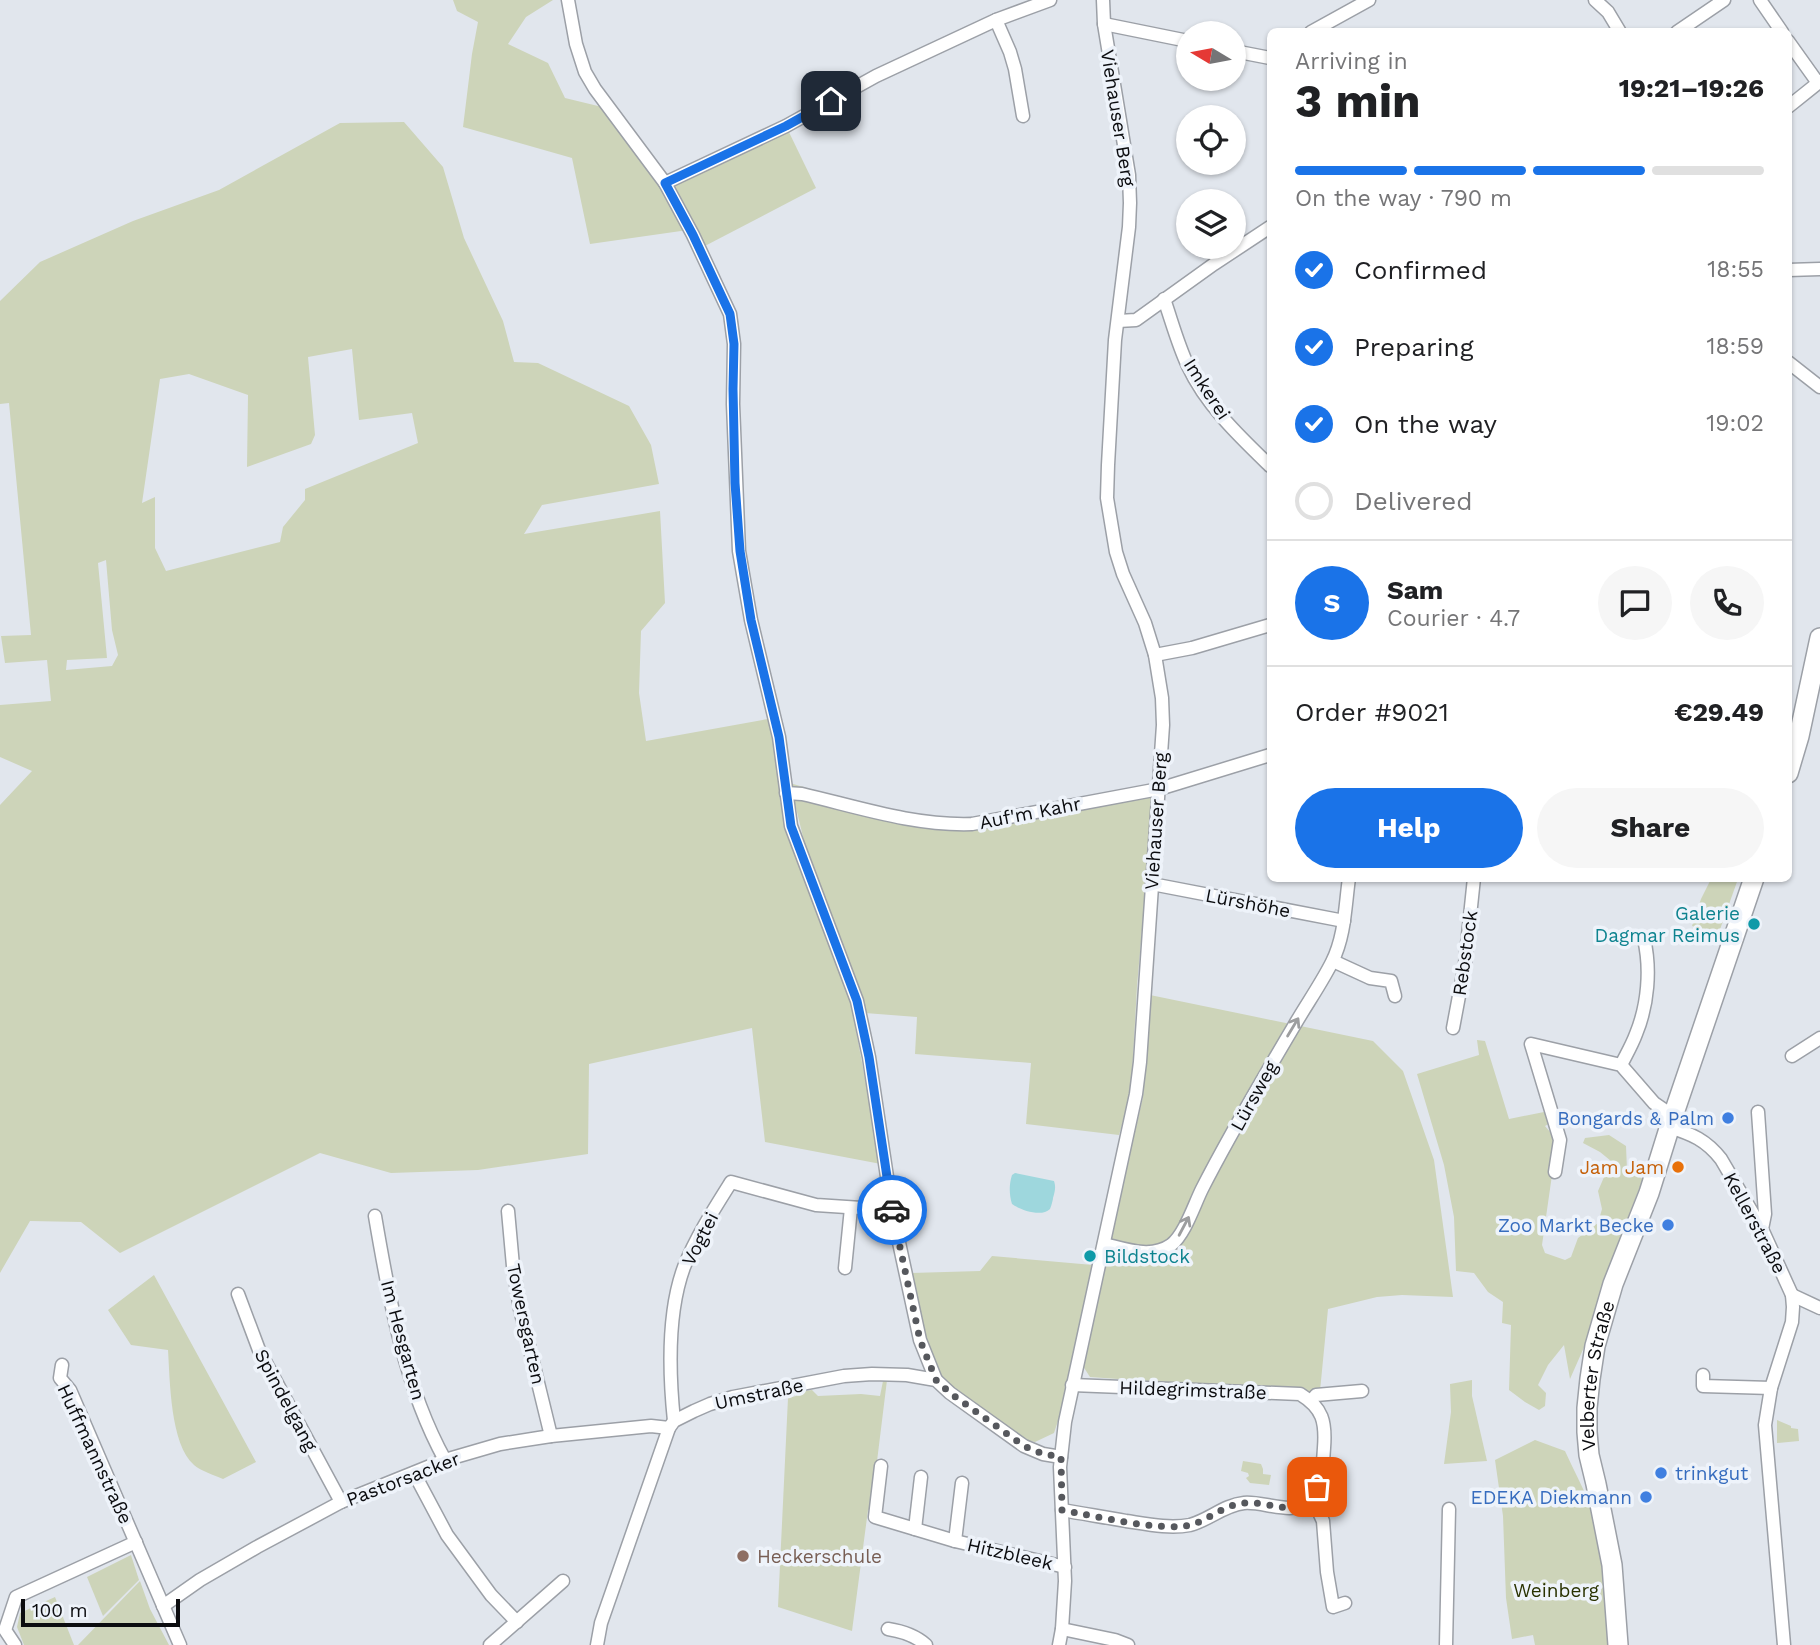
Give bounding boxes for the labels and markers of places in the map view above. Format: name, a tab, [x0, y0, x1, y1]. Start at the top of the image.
pin	[801, 71, 861, 131]
place label: Galerie Dagmar Reimus	[1595, 902, 1740, 947]
marker: Galerie Dagmar Reimus	[1746, 916, 1762, 932]
place label: Bongards & Palm	[1557, 1107, 1714, 1130]
marker: Bongards & Palm	[1720, 1110, 1736, 1126]
place label: Jam Jam	[1579, 1156, 1664, 1179]
marker: Jam Jam	[1670, 1159, 1686, 1175]
place label: Zoo Markt Becke	[1498, 1214, 1654, 1237]
marker: Zoo Markt Becke	[1660, 1217, 1676, 1233]
place label: Bildstock	[1104, 1245, 1190, 1268]
marker: Bildstock	[1082, 1248, 1098, 1264]
pin	[1287, 1457, 1347, 1517]
place label: trinkgut	[1675, 1462, 1748, 1485]
marker: trinkgut	[1653, 1465, 1669, 1481]
place label: EDEKA Diekmann	[1471, 1486, 1632, 1509]
marker: EDEKA Diekmann	[1638, 1489, 1654, 1505]
place label: Heckerschule	[757, 1545, 882, 1568]
marker: Heckerschule	[735, 1548, 751, 1564]

